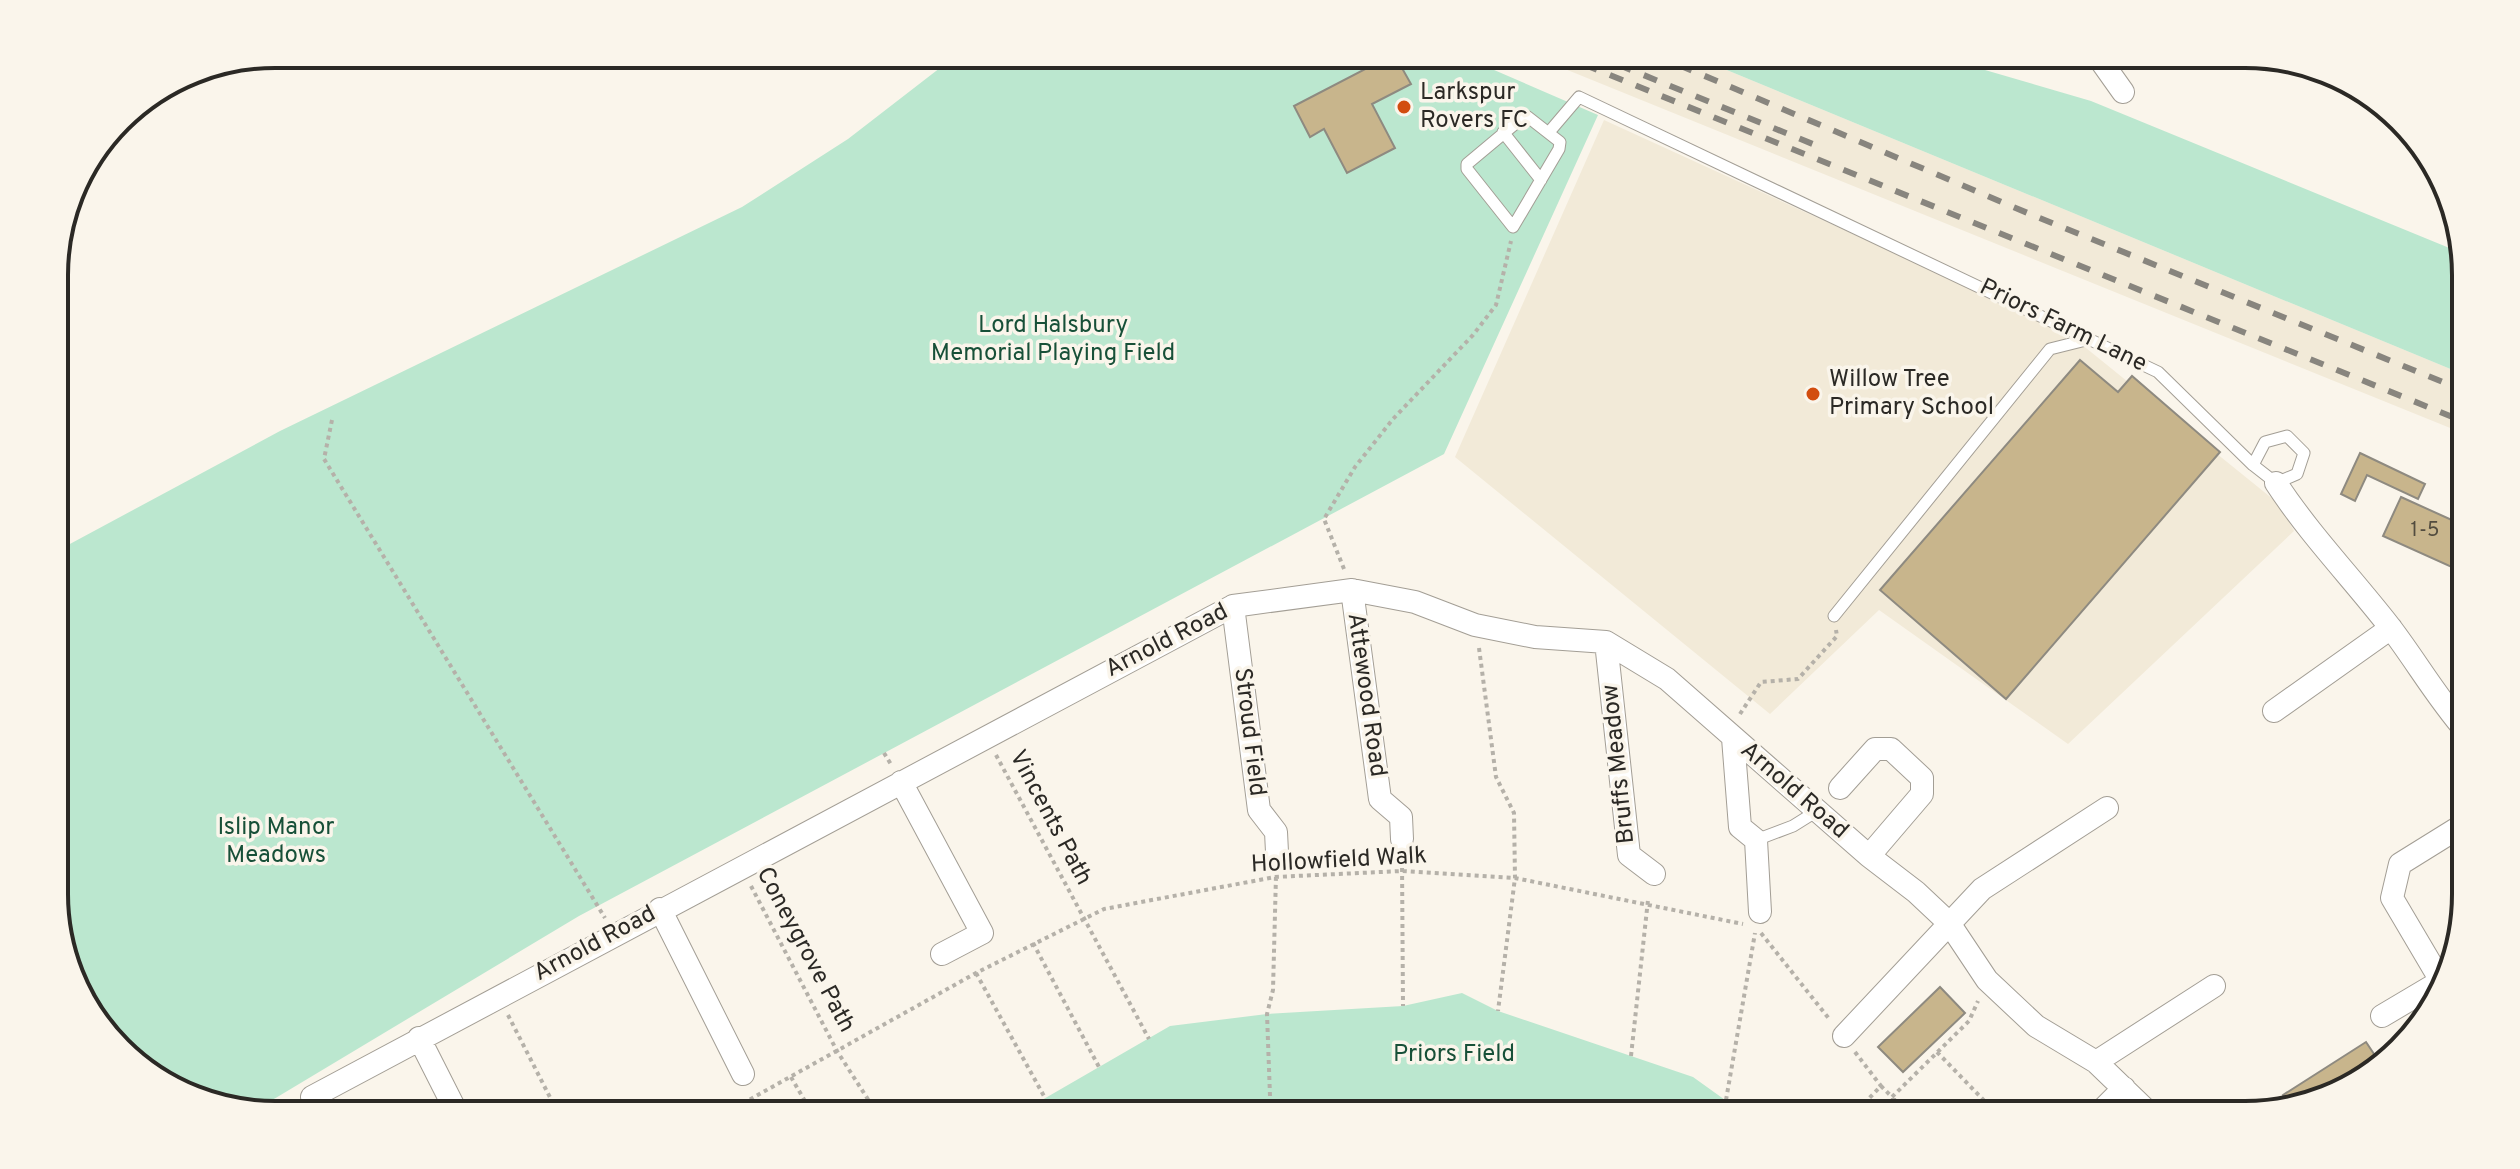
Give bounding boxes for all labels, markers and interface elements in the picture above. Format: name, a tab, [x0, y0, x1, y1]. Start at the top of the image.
place label: Larkspur Rovers FC	[1420, 78, 1528, 136]
marker: Larkspur Rovers FC	[1395, 98, 1413, 116]
street label: Priors Farm Lane	[1974, 273, 2152, 379]
park label: Lord Halsbury Memorial Playing Field	[931, 311, 1175, 369]
place label: Willow Tree Primary School	[1829, 365, 1994, 423]
marker: Willow Tree Primary School	[1804, 385, 1822, 403]
house number: 1-5	[2411, 518, 2439, 544]
street label: Arnold Road	[1101, 597, 1233, 685]
street label: Attewood Road	[1340, 611, 1392, 779]
street label: Stroud Field	[1226, 666, 1272, 798]
street label: Bruffs Meadow	[1596, 683, 1642, 845]
street label: Arnold Road	[1734, 736, 1854, 846]
street label: Vincents Path	[1002, 745, 1098, 891]
park label: Islip Manor Meadows	[217, 813, 335, 871]
street label: Hollowfield Walk	[1250, 841, 1428, 881]
street label: Coneygrove Path	[749, 862, 861, 1038]
street label: Arnold Road	[529, 899, 661, 989]
park label: Priors Field	[1393, 1040, 1515, 1070]

